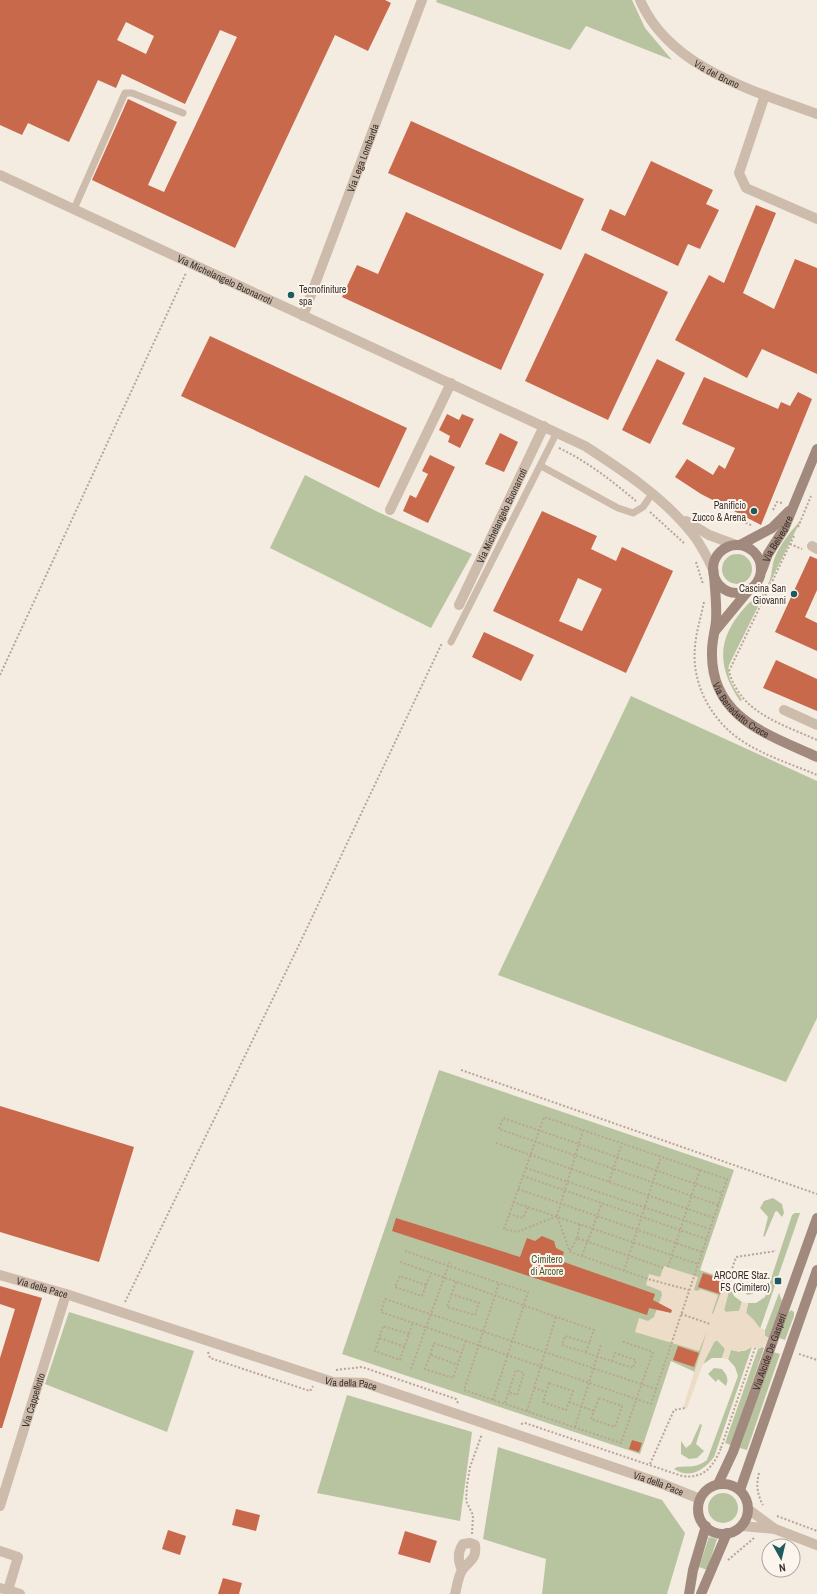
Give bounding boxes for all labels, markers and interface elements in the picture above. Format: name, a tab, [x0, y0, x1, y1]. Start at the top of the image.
street label: Via del Bruno	[691, 57, 742, 92]
street label: Via Lega Lombarda	[344, 122, 382, 194]
street label: Via Michelangelo Buonarroti	[175, 252, 275, 307]
place label: Tecnofiniture spa	[299, 283, 347, 308]
marker: Tecnofiniture spa	[286, 290, 296, 300]
street label: Via Michelangelo Buonarroti	[474, 466, 530, 566]
place label: Panificio Zucco & Arena	[692, 499, 746, 524]
marker: Panificio Zucco & Arena	[749, 506, 759, 516]
street label: Via Belvedere	[760, 513, 796, 564]
place label: Cascina San Giovanni	[739, 582, 786, 607]
marker: Cascina San Giovanni	[789, 589, 799, 599]
street label: Via Benedetto Croce	[710, 680, 772, 741]
park label: Cimitero di Arcore	[531, 1253, 564, 1278]
place label: ARCORE Staz. FS (Cimitero)	[713, 1269, 770, 1294]
street label: Via della Pace	[15, 1274, 70, 1301]
marker: ARCORE Staz. FS (Cimitero)	[773, 1276, 783, 1286]
street label: Via Alcide De Gasperi	[750, 1311, 789, 1392]
street label: Via Cappellotto	[19, 1371, 48, 1429]
street label: Via della Pace	[323, 1374, 379, 1394]
street label: Via della Pace	[632, 1468, 686, 1499]
north arrow	[761, 1538, 801, 1578]
text: N	[778, 1561, 787, 1575]

